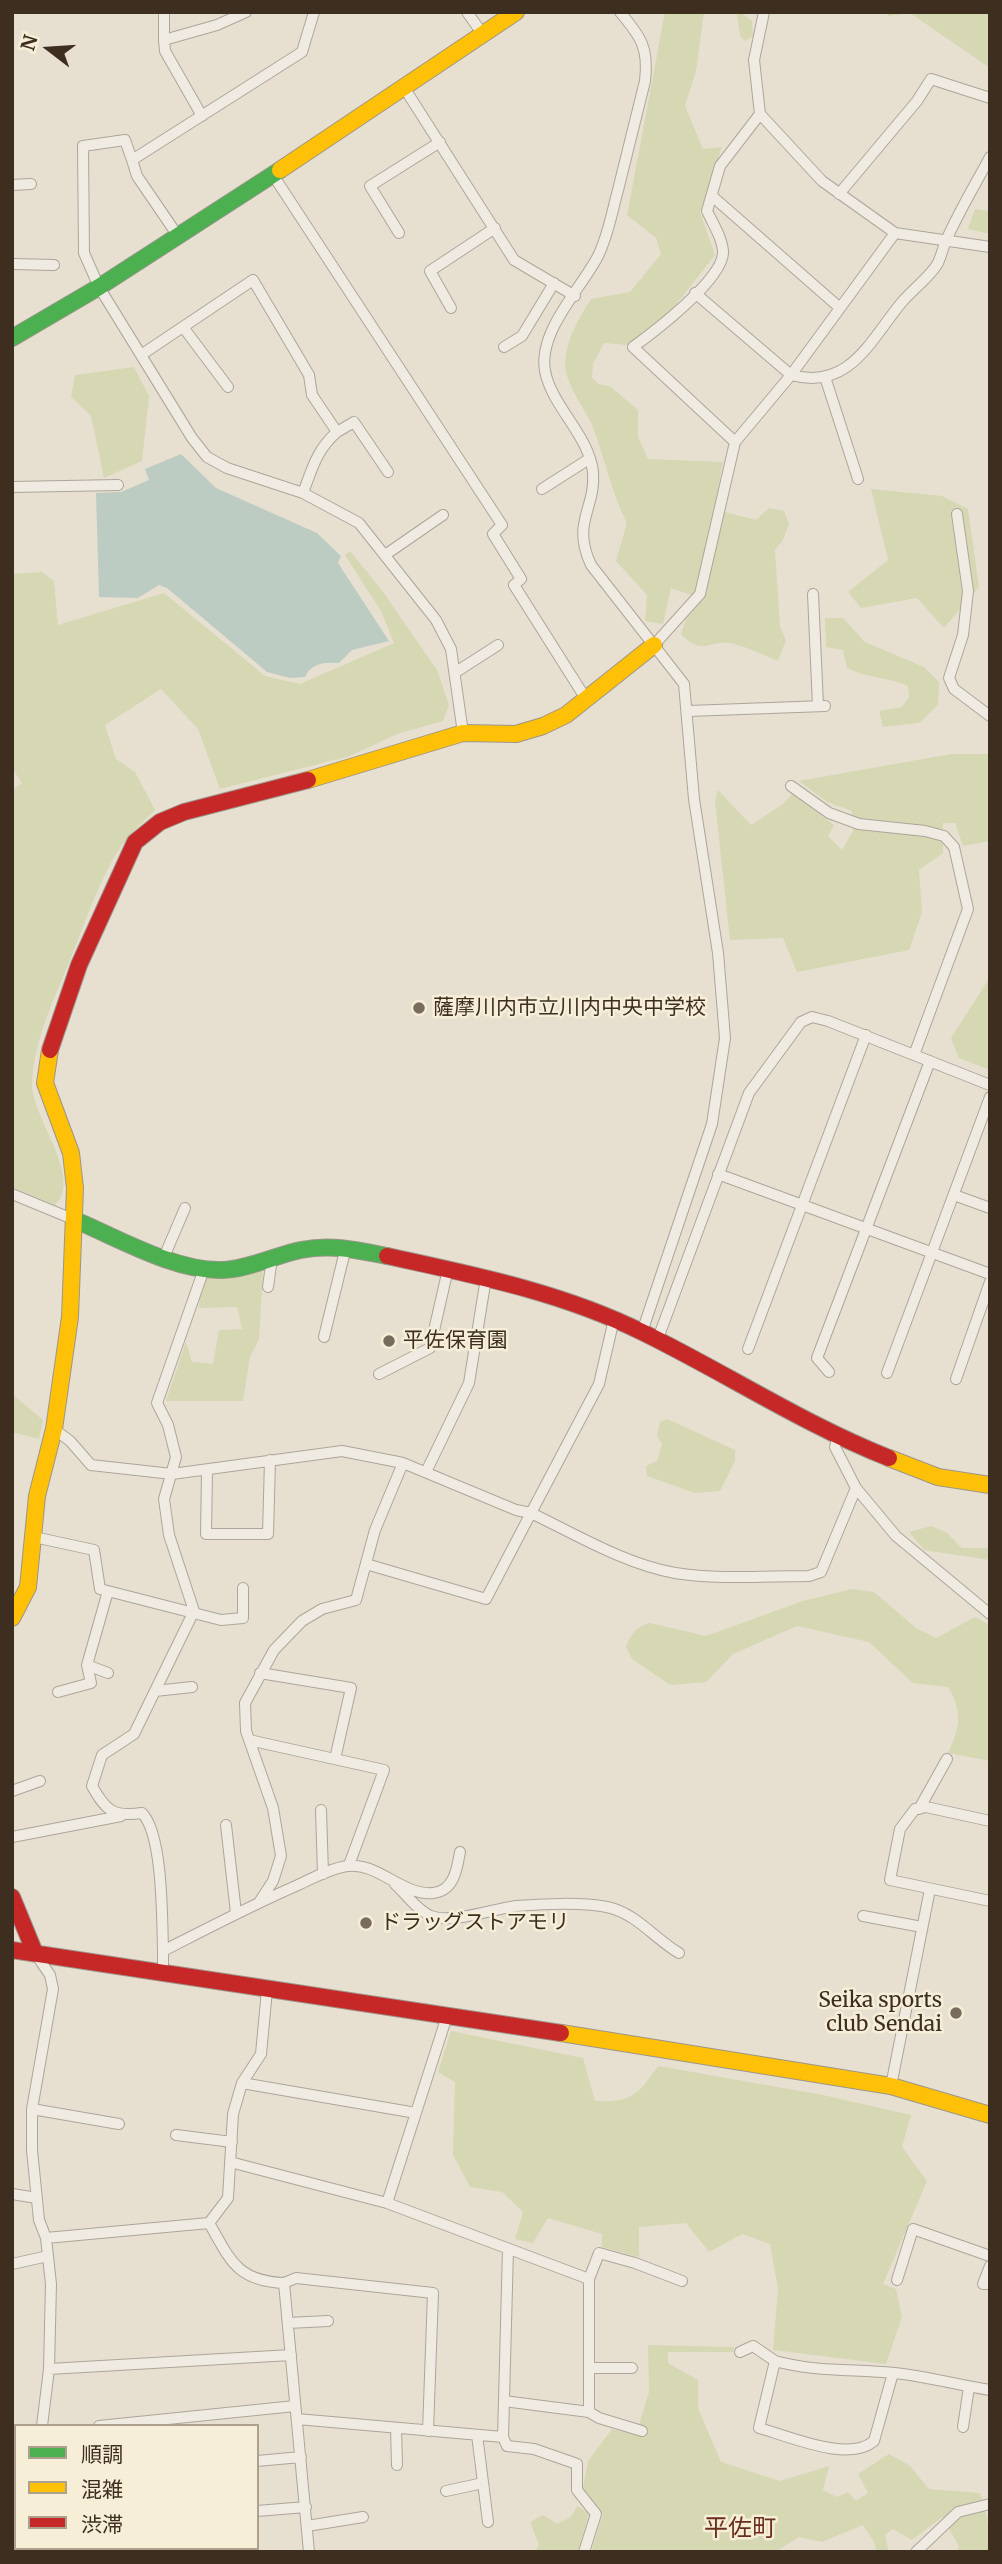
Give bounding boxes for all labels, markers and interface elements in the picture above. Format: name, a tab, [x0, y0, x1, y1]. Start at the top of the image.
north arrow	[14, 14, 84, 84]
text: N	[15, 32, 43, 54]
place label: 薩摩川内市立川内中央中学校	[433, 995, 706, 1021]
marker: 薩摩川内市立川内中央中学校	[411, 1000, 427, 1016]
place label: 平佐保育園	[403, 1328, 508, 1354]
marker: 平佐保育園	[381, 1333, 397, 1349]
place label: ドラッグストアモリ	[380, 1910, 569, 1936]
marker: ドラッグストアモリ	[358, 1915, 374, 1931]
place label: Seika sports club Sendai	[818, 1988, 942, 2038]
marker: Seika sports club Sendai	[948, 2005, 964, 2021]
legend	[14, 2424, 259, 2550]
text: 順調	[81, 2441, 123, 2468]
text: 混雑	[81, 2476, 123, 2503]
text: 渋滞	[81, 2511, 123, 2538]
district label: 平佐町	[704, 2515, 776, 2543]

